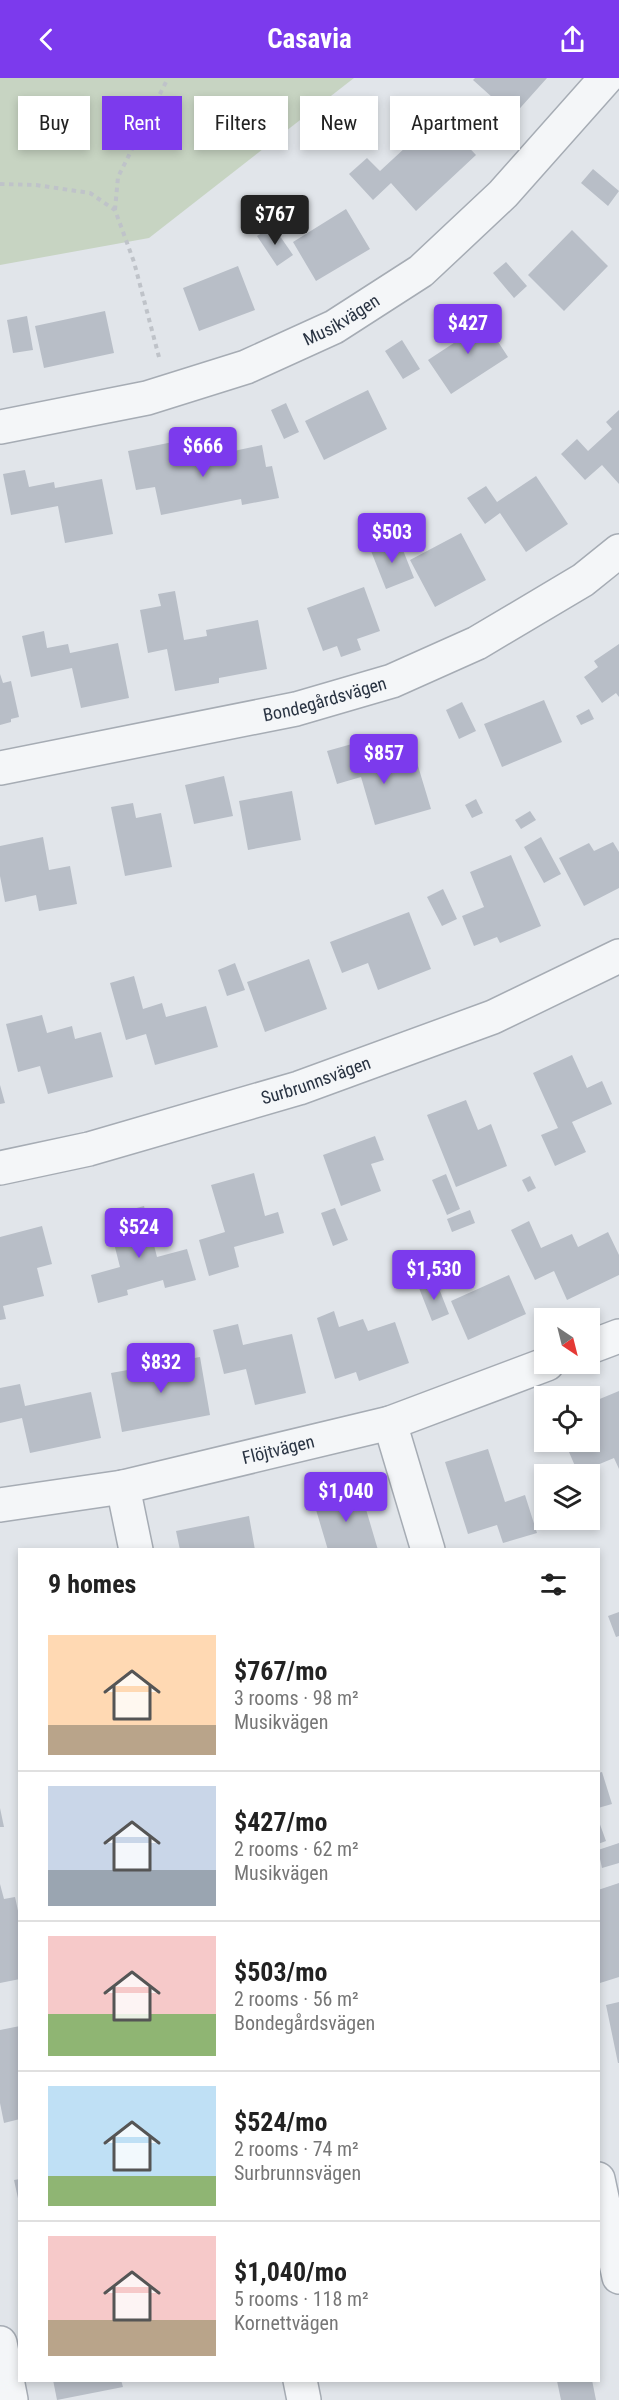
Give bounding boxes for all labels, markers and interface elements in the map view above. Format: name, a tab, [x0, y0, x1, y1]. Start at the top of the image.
icon: back	[30, 23, 63, 56]
text: Casavia	[267, 23, 352, 55]
icon: share	[556, 23, 589, 56]
chip: Buy	[18, 96, 90, 150]
chip: Rent	[102, 96, 182, 150]
chip: Filters	[194, 96, 288, 150]
chip: New	[300, 96, 378, 150]
chip: Apartment	[390, 96, 520, 150]
pin: $767	[239, 195, 311, 246]
text: $767	[255, 202, 295, 226]
street label: Musikvägen	[300, 289, 383, 350]
pin: $427	[432, 304, 504, 355]
text: $427	[448, 311, 488, 335]
pin: $666	[167, 427, 239, 478]
text: $666	[183, 434, 223, 458]
pin: $503	[356, 513, 428, 564]
text: $503	[372, 520, 412, 544]
street label: Bondegårdsvägen	[261, 672, 389, 725]
pin: $857	[348, 734, 420, 785]
text: $857	[364, 741, 404, 765]
street label: Surbrunnsvägen	[259, 1052, 373, 1108]
pin: $524	[103, 1208, 175, 1259]
text: $524	[119, 1215, 159, 1239]
pin: $1,530	[385, 1250, 483, 1301]
text: $1,530	[406, 1257, 462, 1281]
north arrow	[534, 1308, 600, 1374]
map controls	[534, 1308, 600, 1530]
pin: $832	[125, 1343, 197, 1394]
text: $832	[141, 1350, 181, 1374]
button: locate	[534, 1386, 600, 1452]
street label: Flöjtvägen	[240, 1431, 316, 1468]
button: layers	[534, 1464, 600, 1530]
pin: $1,040	[297, 1472, 395, 1523]
text: $1,040	[318, 1479, 374, 1503]
icon: filters	[537, 1568, 570, 1601]
text: 9 homes	[48, 1569, 136, 1599]
text: $767/mo	[234, 1656, 327, 1686]
icon: home	[96, 1659, 168, 1731]
text: 3 rooms · 98 m²	[234, 1686, 359, 1710]
text: Musikvägen	[234, 1710, 328, 1734]
text: $427/mo	[234, 1807, 327, 1837]
icon: home	[96, 1810, 168, 1882]
text: 2 rooms · 62 m²	[234, 1837, 359, 1861]
text: Musikvägen	[234, 1861, 328, 1885]
text: $503/mo	[234, 1957, 327, 1987]
icon: home	[96, 1960, 168, 2032]
text: 2 rooms · 56 m²	[234, 1987, 359, 2011]
text: Bondegårdsvägen	[234, 2011, 375, 2035]
text: $524/mo	[234, 2107, 327, 2137]
icon: home	[96, 2110, 168, 2182]
text: 2 rooms · 74 m²	[234, 2137, 359, 2161]
text: Surbrunnsvägen	[234, 2161, 361, 2185]
text: $1,040/mo	[234, 2257, 347, 2287]
icon: home	[96, 2260, 168, 2332]
text: 5 rooms · 118 m²	[234, 2287, 369, 2311]
text: Kornettvägen	[234, 2311, 339, 2335]

